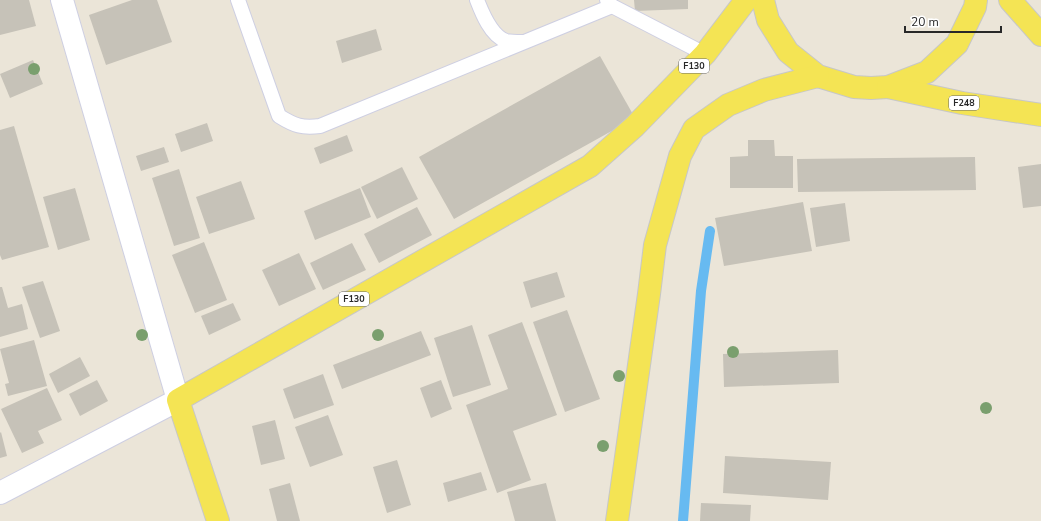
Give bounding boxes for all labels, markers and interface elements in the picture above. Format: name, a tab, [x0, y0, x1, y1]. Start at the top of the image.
scale bar	[905, 8, 1001, 34]
text: 20 m	[911, 14, 939, 30]
road number: F130	[679, 59, 709, 73]
road number: F248	[949, 96, 979, 110]
road number: F130	[339, 292, 369, 306]

